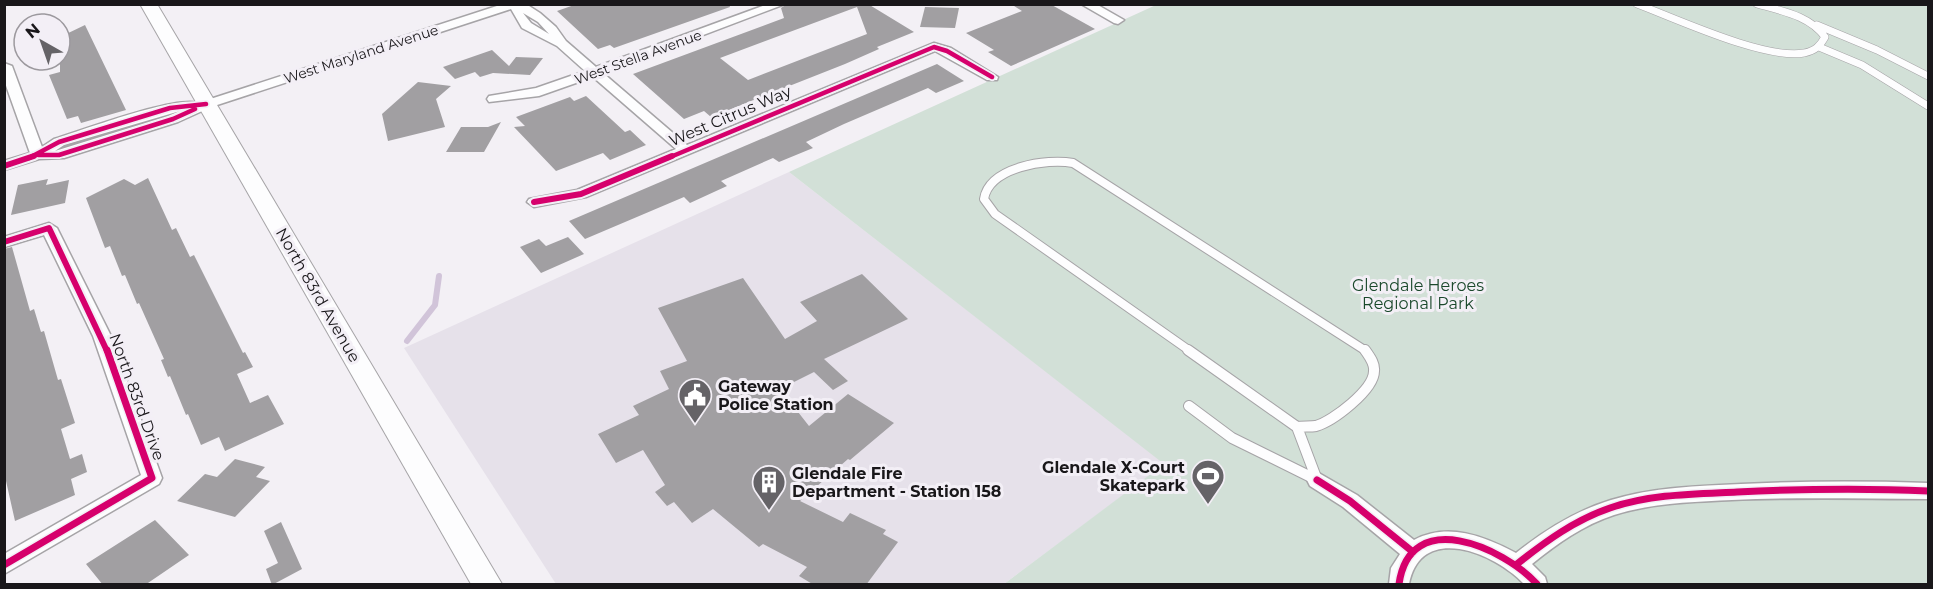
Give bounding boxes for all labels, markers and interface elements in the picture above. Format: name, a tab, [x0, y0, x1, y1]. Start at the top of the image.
north arrow	[12, 12, 72, 72]
text: N	[22, 19, 44, 42]
street label: West Maryland Avenue	[281, 20, 441, 88]
street label: West Stella Avenue	[572, 26, 704, 88]
street label: West Citrus Way	[666, 82, 794, 150]
street label: North 83rd Avenue	[272, 224, 364, 366]
park label: Glendale Heroes Regional Park	[1352, 276, 1484, 313]
street label: North 83rd Drive	[105, 331, 169, 463]
public building icon: Gateway Police Station	[677, 377, 713, 424]
place label: Gateway Police Station	[718, 377, 834, 414]
place label: Glendale X-Court Skatepark	[1042, 458, 1186, 495]
sports icon: Glendale X-Court Skatepark	[1190, 458, 1226, 505]
building icon: Glendale Fire Department - Station 158	[751, 464, 787, 511]
place label: Glendale Fire Department - Station 158	[792, 464, 1001, 501]

